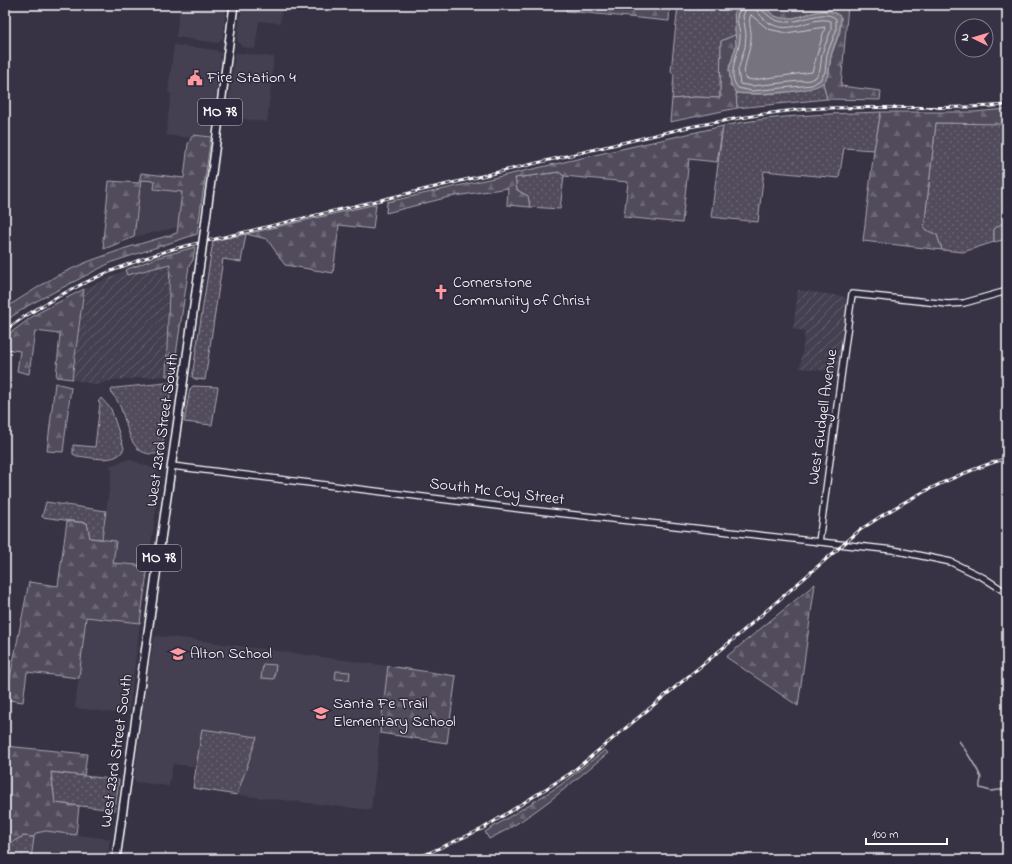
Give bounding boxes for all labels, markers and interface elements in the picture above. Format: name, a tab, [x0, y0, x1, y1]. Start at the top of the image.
north arrow	[954, 18, 994, 58]
text: N	[957, 33, 973, 42]
place label: Fire Station 4	[206, 66, 296, 90]
public building icon: Fire Station 4	[186, 69, 204, 87]
road number: MO 78	[198, 99, 242, 125]
place label: Cornerstone Community of Christ	[453, 271, 591, 313]
church icon: Cornerstone Community of Christ	[432, 283, 450, 301]
street label: West Gudgell Avenue	[802, 347, 845, 486]
street label: West 23rd Street South	[140, 352, 186, 508]
street label: South Mc Coy Street	[428, 472, 566, 512]
road number: MO 78	[137, 545, 181, 571]
place label: Alton School	[190, 642, 272, 666]
school or university icon: Alton School	[169, 645, 187, 663]
street label: West 23rd Street South	[94, 673, 140, 829]
place label: Santa Fe Trail Elementary School	[333, 692, 456, 734]
school or university icon: Santa Fe Trail Elementary School	[312, 704, 330, 722]
scale bar	[866, 820, 947, 846]
text: 100 m	[872, 826, 899, 844]

